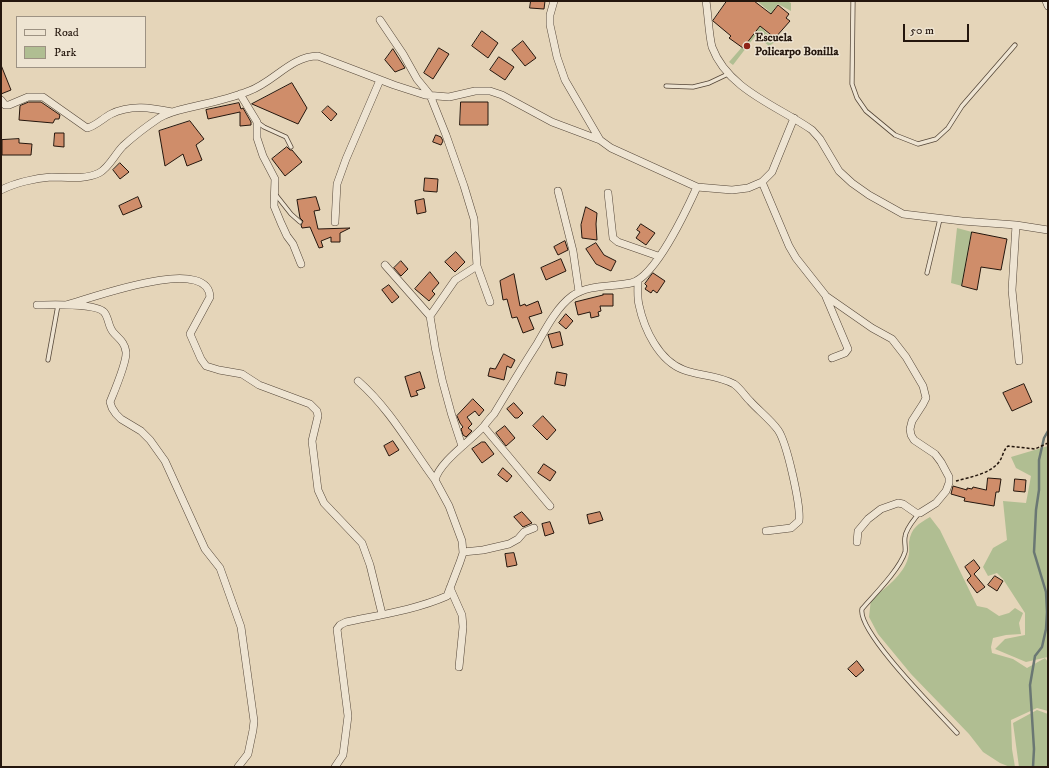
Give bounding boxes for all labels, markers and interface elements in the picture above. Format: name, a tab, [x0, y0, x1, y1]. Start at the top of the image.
legend	[16, 16, 146, 68]
scale bar	[905, 16, 971, 42]
text: 50 m	[910, 23, 934, 38]
text: Road	[54, 25, 79, 40]
place label: Escuela Policarpo Bonilla	[755, 32, 838, 60]
marker: Escuela Policarpo Bonilla	[742, 41, 752, 51]
text: Park	[54, 45, 76, 60]

